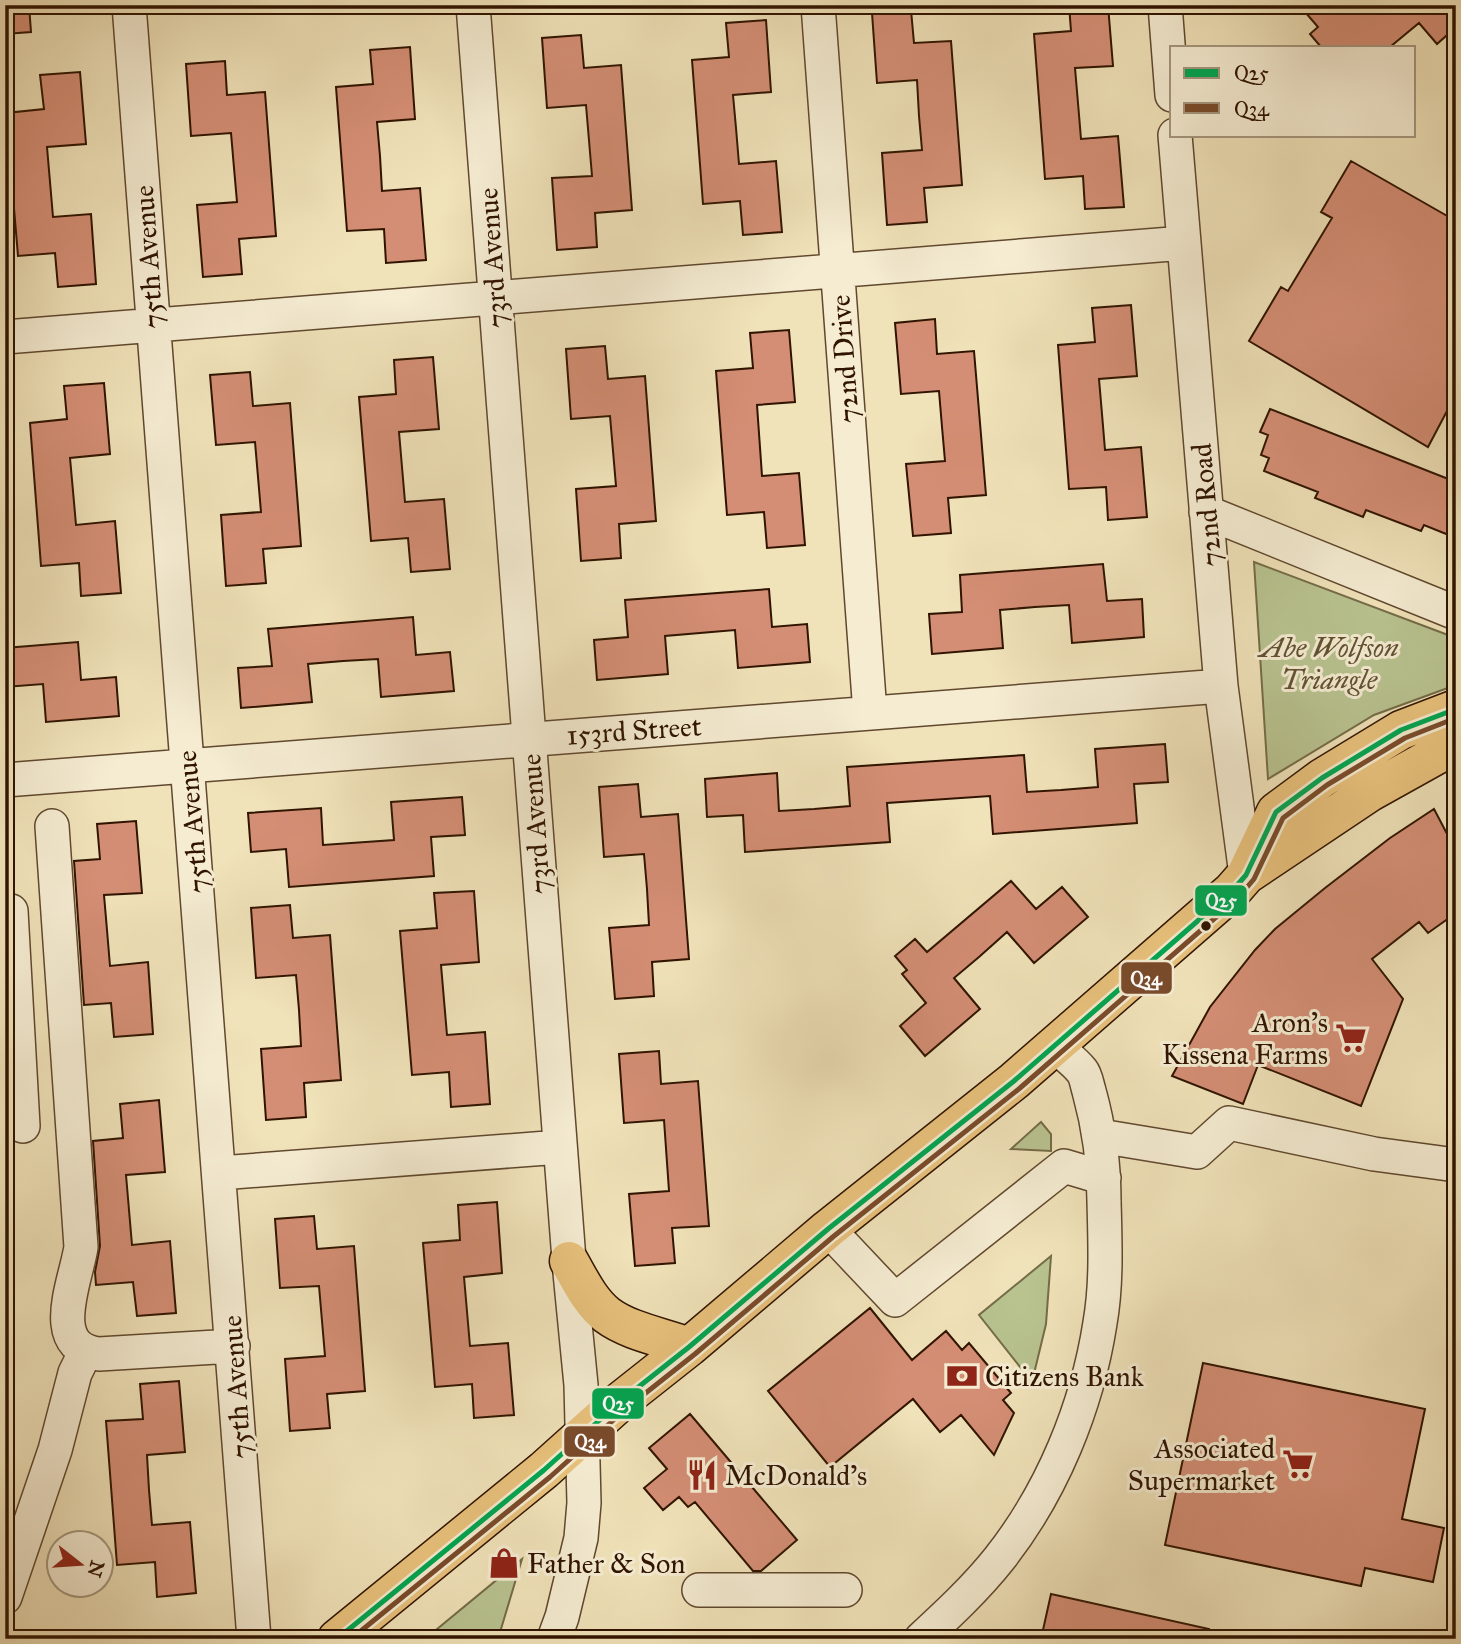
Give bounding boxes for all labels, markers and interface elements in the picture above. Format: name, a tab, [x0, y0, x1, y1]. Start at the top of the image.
legend	[1170, 46, 1416, 136]
text: Q25	[1234, 60, 1269, 86]
text: Q34	[1234, 96, 1270, 122]
street label: 75th Avenue	[126, 184, 171, 330]
street label: 73rd Avenue	[470, 187, 515, 329]
street label: 72nd Drive	[823, 294, 866, 424]
street label: 72nd Road	[1184, 442, 1229, 568]
park label: Abe Wolfson Triangle	[1256, 630, 1399, 697]
street label: 153rd Street	[565, 708, 703, 753]
street label: 75th Avenue	[169, 749, 216, 895]
street label: 73rd Avenue	[513, 753, 558, 895]
line badge: Q25	[1194, 884, 1248, 917]
text: Q25	[1205, 889, 1237, 913]
unlabelled marker	[1199, 919, 1213, 933]
line badge: Q34	[1120, 961, 1173, 995]
text: Q34	[1130, 967, 1163, 991]
place label: Aron's Kissena Farms	[1162, 1005, 1328, 1072]
supermarket icon: Aron's Kissena Farms	[1334, 1021, 1368, 1055]
street label: 75th Avenue	[214, 1314, 259, 1460]
bank icon: Citizens Bank	[945, 1359, 979, 1393]
place label: Citizens Bank	[985, 1359, 1144, 1394]
line badge: Q25	[591, 1387, 645, 1420]
text: Q25	[602, 1392, 634, 1416]
line badge: Q34	[563, 1425, 616, 1458]
text: Q34	[574, 1430, 607, 1454]
place label: Associated Supermarket	[1128, 1431, 1275, 1498]
supermarket icon: Associated Supermarket	[1281, 1447, 1315, 1481]
restaurant icon: McDonald's	[685, 1458, 719, 1492]
place label: McDonald's	[725, 1458, 867, 1493]
north arrow	[46, 1528, 116, 1598]
shop icon: Father & Son	[487, 1546, 521, 1580]
place label: Father & Son	[527, 1546, 685, 1581]
text: N	[82, 1558, 109, 1580]

